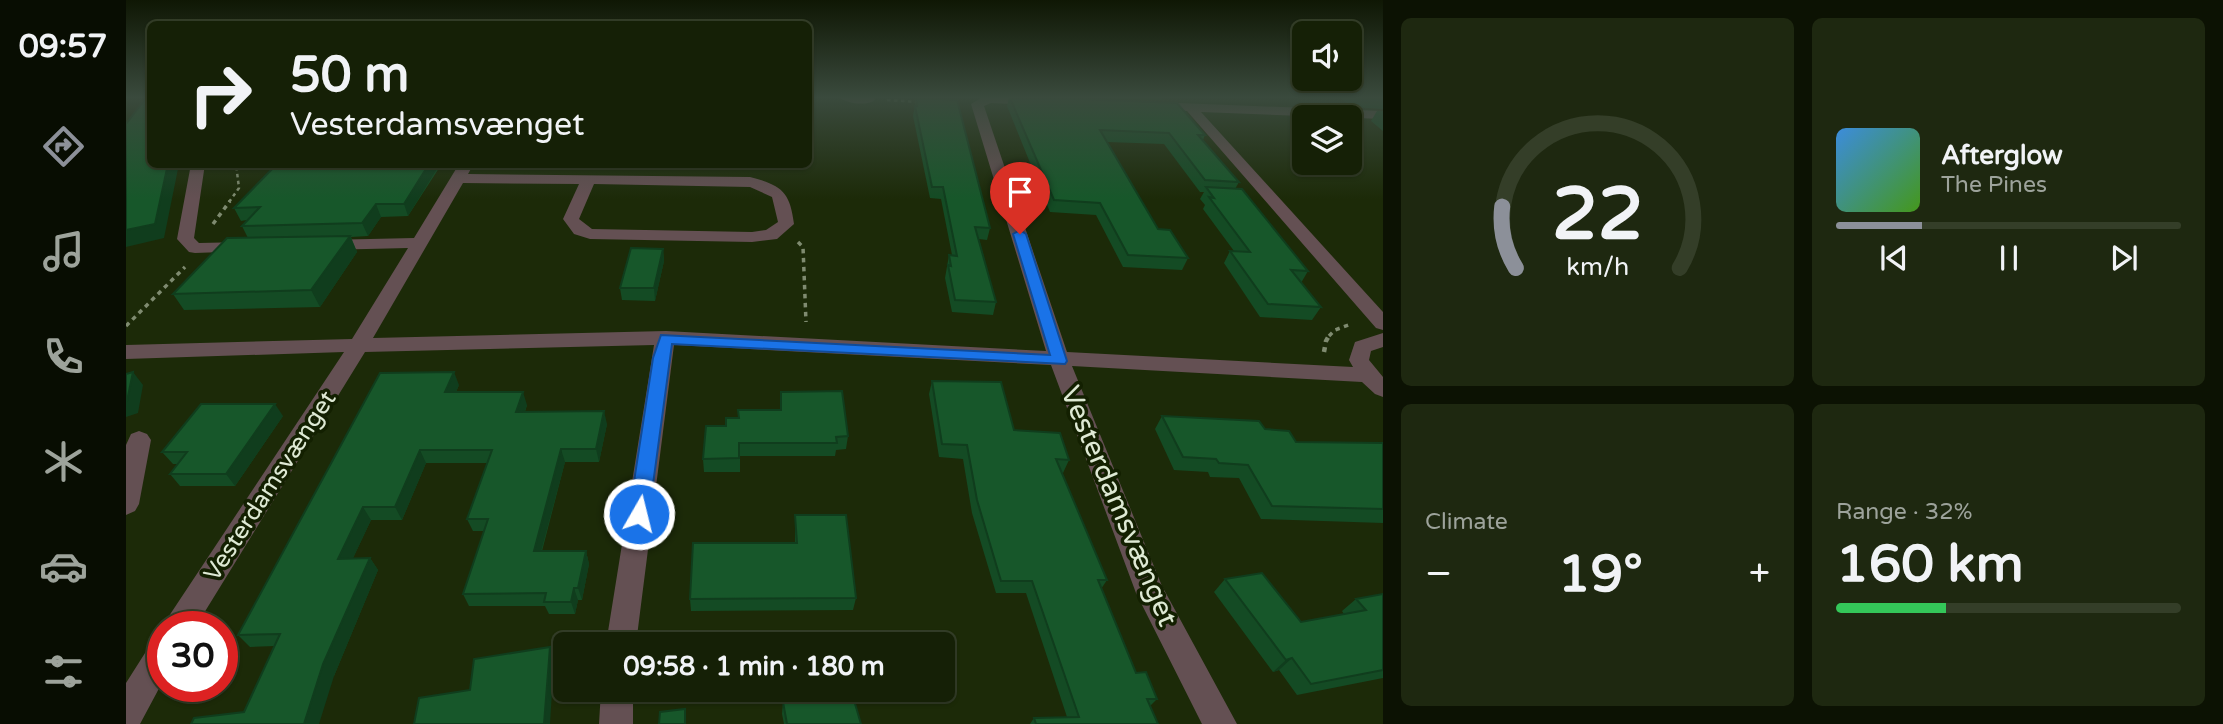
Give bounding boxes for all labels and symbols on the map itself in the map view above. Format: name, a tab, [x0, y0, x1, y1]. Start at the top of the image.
pin	[990, 162, 1050, 234]
street label: Vesterdamsvænget	[1053, 381, 1185, 631]
street label: Vesterdamsvænget	[198, 386, 342, 586]
position arrow	[602, 477, 676, 551]
speed limit sign: 30	[147, 611, 238, 702]

